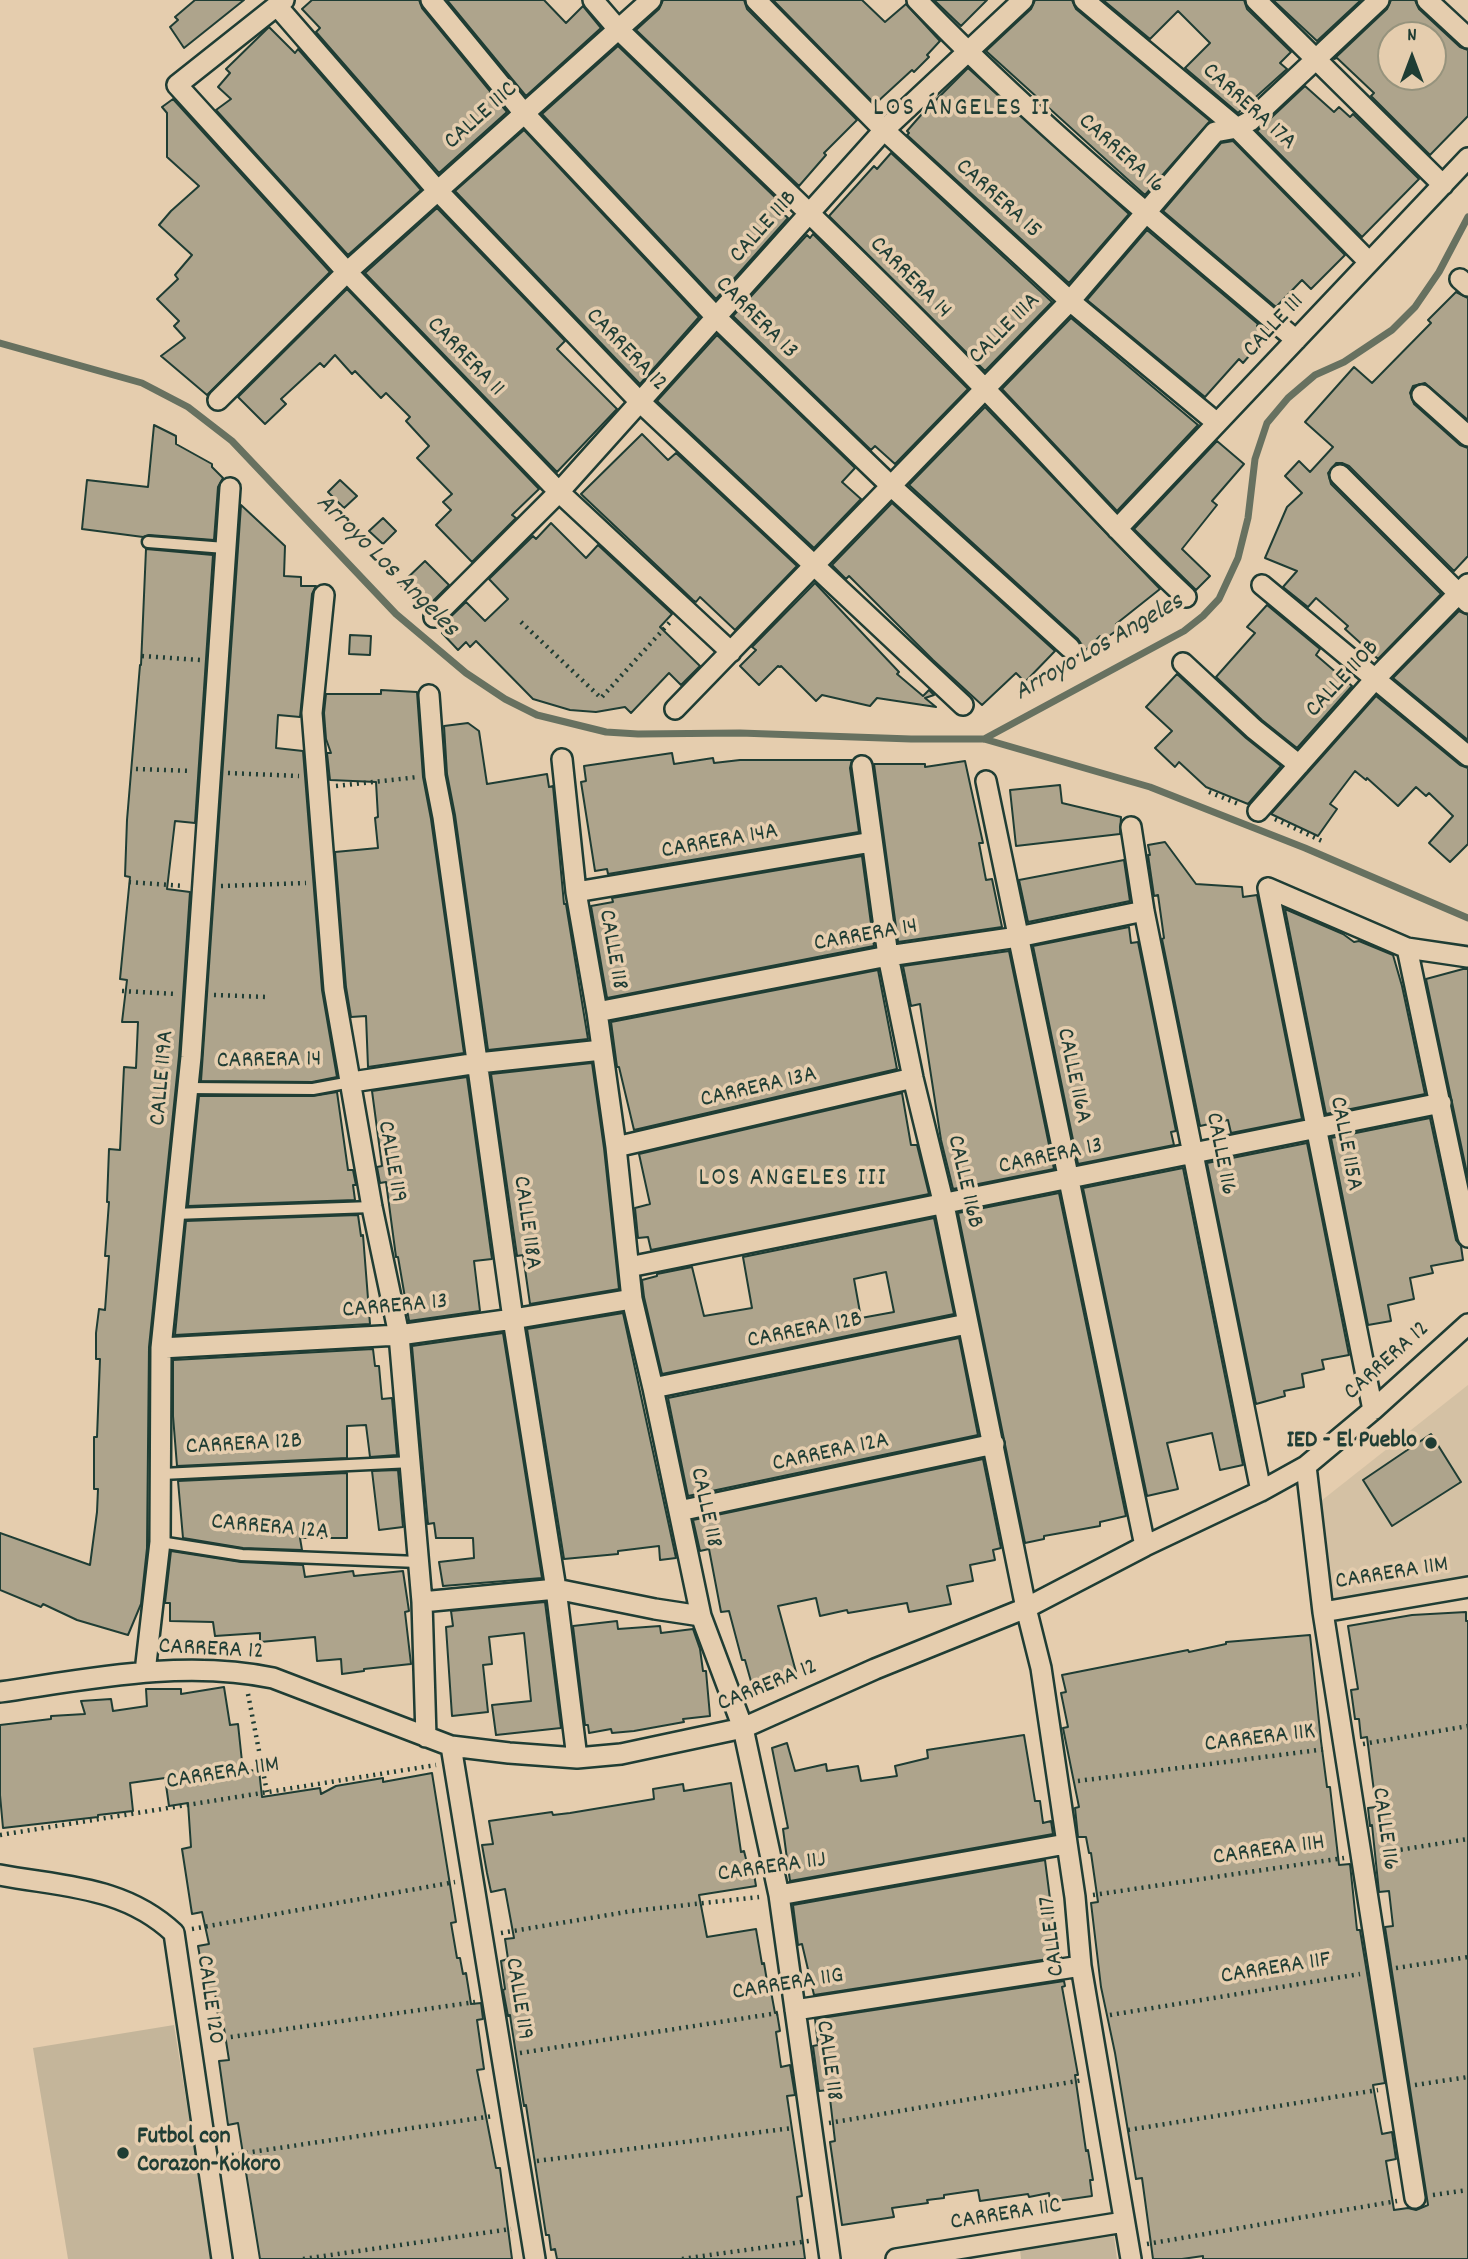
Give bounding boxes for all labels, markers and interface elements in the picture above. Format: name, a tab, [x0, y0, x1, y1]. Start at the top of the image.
north arrow	[1377, 21, 1447, 91]
text: N	[1407, 23, 1417, 50]
street label: CARRERA 17A	[1195, 58, 1301, 158]
street label: CALLE 111C	[439, 77, 525, 157]
district label: LOS ÁNGELES II	[875, 94, 1049, 126]
street label: CARRERA 16	[1071, 109, 1169, 201]
street label: CARRERA 15	[948, 154, 1046, 246]
street label: CALLE 111B	[725, 186, 805, 270]
street label: CARRERA 14	[862, 232, 956, 326]
street label: CARRERA 13	[708, 272, 802, 366]
street label: CALLE 111A	[964, 288, 1048, 372]
street label: CALLE 111	[1238, 289, 1312, 365]
street label: CARRERA 12	[578, 303, 672, 399]
street label: CARRERA 11	[419, 312, 509, 404]
water label: Arroyo Los Angeles	[308, 489, 464, 645]
water label: Arroyo Los Angeles	[1010, 588, 1190, 710]
street label: CALLE 110B	[1301, 635, 1387, 725]
street label: CARRERA 14A	[659, 819, 781, 867]
street label: CALLE 118	[590, 908, 632, 992]
street label: CARRERA 14	[812, 914, 920, 960]
street label: CALLE 116A	[1048, 1026, 1096, 1126]
street label: CALLE 119A	[145, 1029, 183, 1127]
street label: CARRERA 14	[216, 1047, 322, 1077]
street label: CARRERA 13A	[698, 1062, 820, 1116]
street label: CALLE 115A	[1321, 1094, 1367, 1194]
street label: CALLE 116	[1197, 1110, 1241, 1198]
street label: CALLE 119	[369, 1119, 411, 1205]
street label: CALLE 116B	[938, 1133, 988, 1231]
street label: CARRERA 13	[996, 1133, 1106, 1183]
district label: LOS ANGELES III	[700, 1164, 886, 1196]
street label: CALLE 118A	[504, 1174, 546, 1272]
street label: CARRERA 13	[341, 1289, 449, 1327]
street label: CARRERA 12B	[745, 1307, 865, 1357]
street label: CARRERA 12	[1339, 1316, 1437, 1408]
street label: CARRERA 12A	[770, 1428, 892, 1480]
street label: CARRERA 12B	[185, 1429, 303, 1463]
place label: IED - El Pueblo	[1286, 1429, 1417, 1457]
marker: IED - El Pueblo	[1423, 1435, 1439, 1451]
street label: CALLE 118	[681, 1465, 727, 1551]
street label: CARRERA 12A	[210, 1509, 330, 1549]
street label: CARRERA 11M	[1333, 1552, 1451, 1598]
street label: CARRERA 12	[158, 1634, 264, 1668]
street label: CARRERA 12	[714, 1654, 822, 1720]
street label: CARRERA 11K	[1203, 1719, 1317, 1761]
street label: CARRERA 11M	[164, 1752, 282, 1798]
street label: CALLE 116	[1363, 1786, 1403, 1872]
street label: CARRERA 11H	[1211, 1830, 1327, 1874]
street label: CARRERA 11J	[716, 1847, 828, 1891]
street label: CALLE 117	[1035, 1894, 1073, 1978]
street label: CARRERA 11F	[1219, 1947, 1333, 1993]
street label: CALLE 120	[187, 1954, 229, 2046]
street label: CALLE 119	[496, 1956, 538, 2042]
street label: CARRERA 11G	[730, 1963, 846, 2009]
street label: CALLE 118	[807, 2019, 847, 2103]
place label: Futbol con Corazon-Kokoro	[137, 2125, 281, 2181]
marker: Futbol con Corazon-Kokoro	[115, 2145, 131, 2161]
street label: CARRERA 11C	[948, 2193, 1064, 2239]

